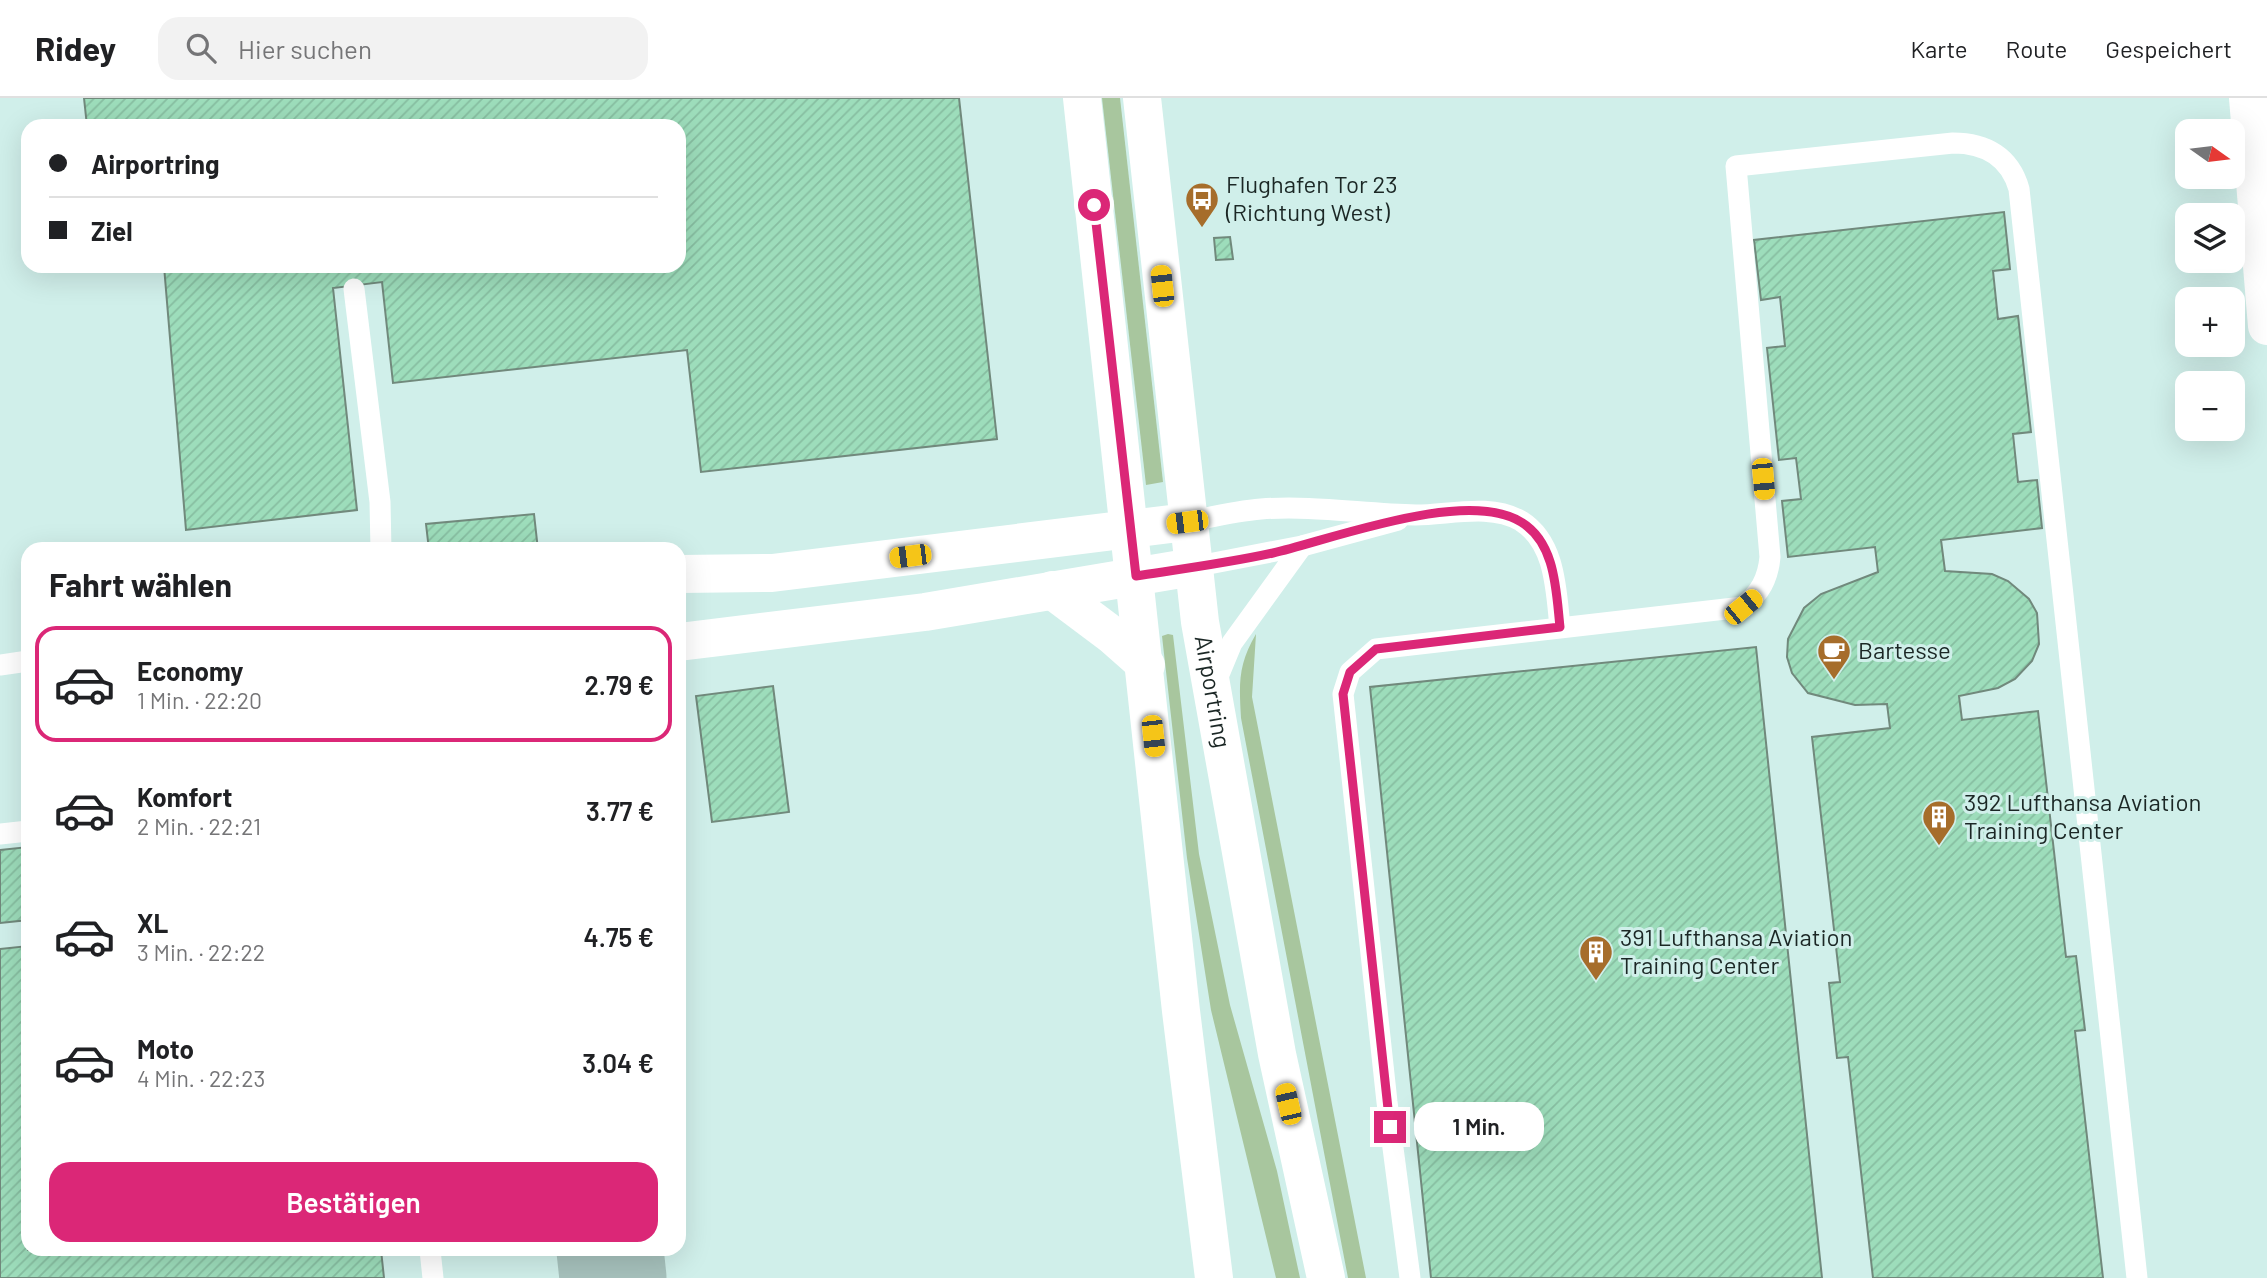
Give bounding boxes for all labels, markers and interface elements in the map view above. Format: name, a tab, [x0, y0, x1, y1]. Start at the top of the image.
search box	[158, 17, 648, 80]
text: Ridey	[35, 28, 116, 68]
icon: search	[182, 29, 220, 67]
text: Hier suchen	[238, 33, 372, 64]
text: Karte	[1910, 34, 1968, 63]
text: Route	[2006, 34, 2067, 63]
text: Gespeichert	[2105, 34, 2232, 63]
north arrow	[2175, 119, 2245, 189]
map controls	[2175, 119, 2245, 441]
text: Airportring	[91, 148, 219, 179]
place label: Flughafen Tor 23 (Richtung West)	[1225, 169, 1398, 226]
bus stop icon: Flughafen Tor 23 (Richtung West)	[1183, 180, 1221, 229]
route start	[1078, 189, 1110, 221]
button: layers	[2175, 203, 2245, 273]
text: Ziel	[91, 215, 133, 246]
car	[1150, 264, 1175, 308]
button: +	[2175, 287, 2245, 357]
button: −	[2175, 371, 2245, 441]
car	[1751, 457, 1776, 501]
car	[1165, 509, 1210, 535]
car	[888, 543, 933, 569]
text: Fahrt wählen	[49, 565, 232, 603]
car	[1721, 586, 1766, 628]
cafe icon: Bartesse	[1815, 632, 1853, 681]
street label: Airportring	[1190, 633, 1238, 750]
place label: Bartesse	[1858, 635, 1951, 664]
icon: car	[53, 653, 116, 716]
text: Economy	[137, 655, 243, 686]
text: 2.79 €	[584, 669, 654, 700]
text: 1 Min. · 22:20	[137, 686, 262, 714]
car	[1141, 714, 1166, 758]
icon: car	[53, 779, 116, 842]
text: Komfort	[137, 781, 232, 812]
place label: 392 Lufthansa Aviation Training Center	[1964, 787, 2202, 844]
text: 3.77 €	[586, 795, 654, 826]
building icon: 392 Lufthansa Aviation Training Center	[1920, 798, 1958, 847]
text: 2 Min. · 22:21	[137, 812, 261, 840]
icon: car	[53, 905, 116, 968]
text: XL	[137, 907, 168, 938]
text: 4.75 €	[584, 921, 654, 952]
place label: 391 Lufthansa Aviation Training Center	[1620, 922, 1853, 979]
building icon: 391 Lufthansa Aviation Training Center	[1577, 933, 1615, 982]
text: 3 Min. · 22:22	[137, 938, 265, 966]
icon: car	[53, 1031, 116, 1094]
text: Moto	[137, 1033, 194, 1064]
text: 3.04 €	[582, 1047, 654, 1078]
text: 4 Min. · 22:23	[137, 1064, 265, 1092]
car	[1274, 1081, 1303, 1127]
callout: 1 Min.	[1414, 1102, 1544, 1152]
route end	[1374, 1111, 1406, 1143]
text: 1 Min.	[1452, 1112, 1506, 1140]
button: Bestätigen	[49, 1162, 658, 1242]

